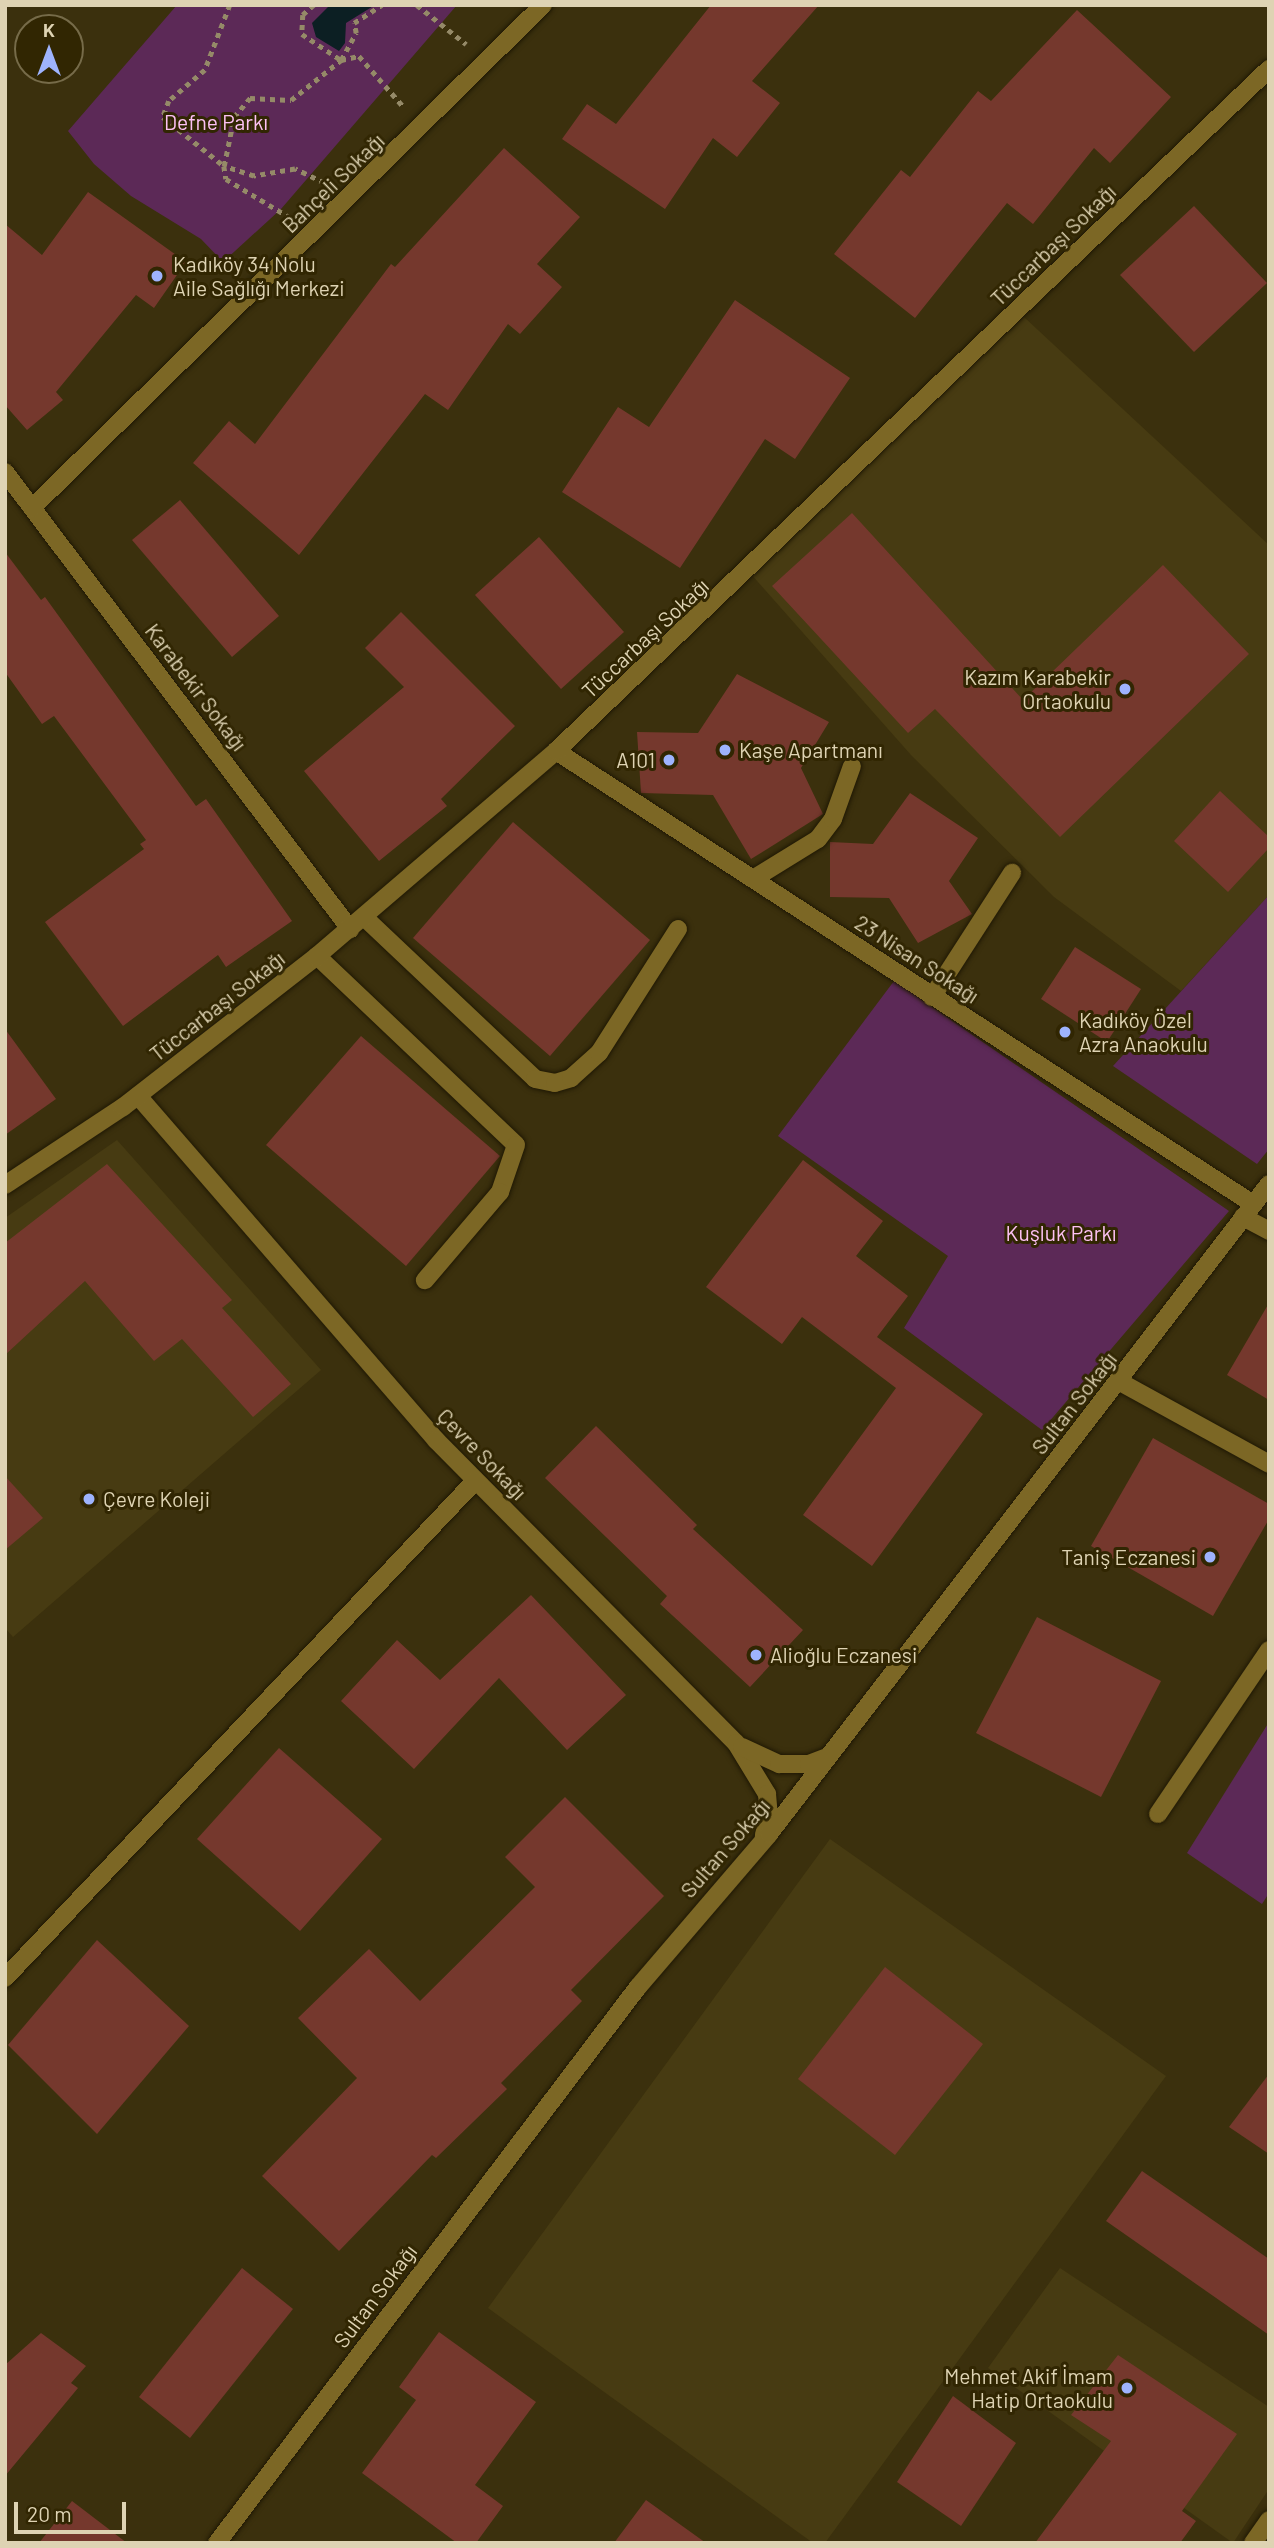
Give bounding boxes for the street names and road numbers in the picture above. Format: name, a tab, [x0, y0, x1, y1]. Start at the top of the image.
street label: Bahçeli Sokağı	[277, 128, 389, 238]
street label: Tüccarbaşı Sokağı	[985, 179, 1121, 311]
street label: Tüccarbaşı Sokağı	[576, 573, 714, 703]
street label: Karabekir Sokağı	[140, 618, 252, 756]
street label: 23 Nisan Sokağı	[850, 910, 984, 1008]
street label: Tüccarbaşı Sokağı	[145, 946, 289, 1066]
street label: Sultan Sokağı	[1026, 1347, 1122, 1459]
street label: Çevre Sokağı	[432, 1403, 532, 1505]
street label: Sultan Sokağı	[675, 1793, 775, 1903]
street label: Sultan Sokağı	[328, 2239, 422, 2353]

